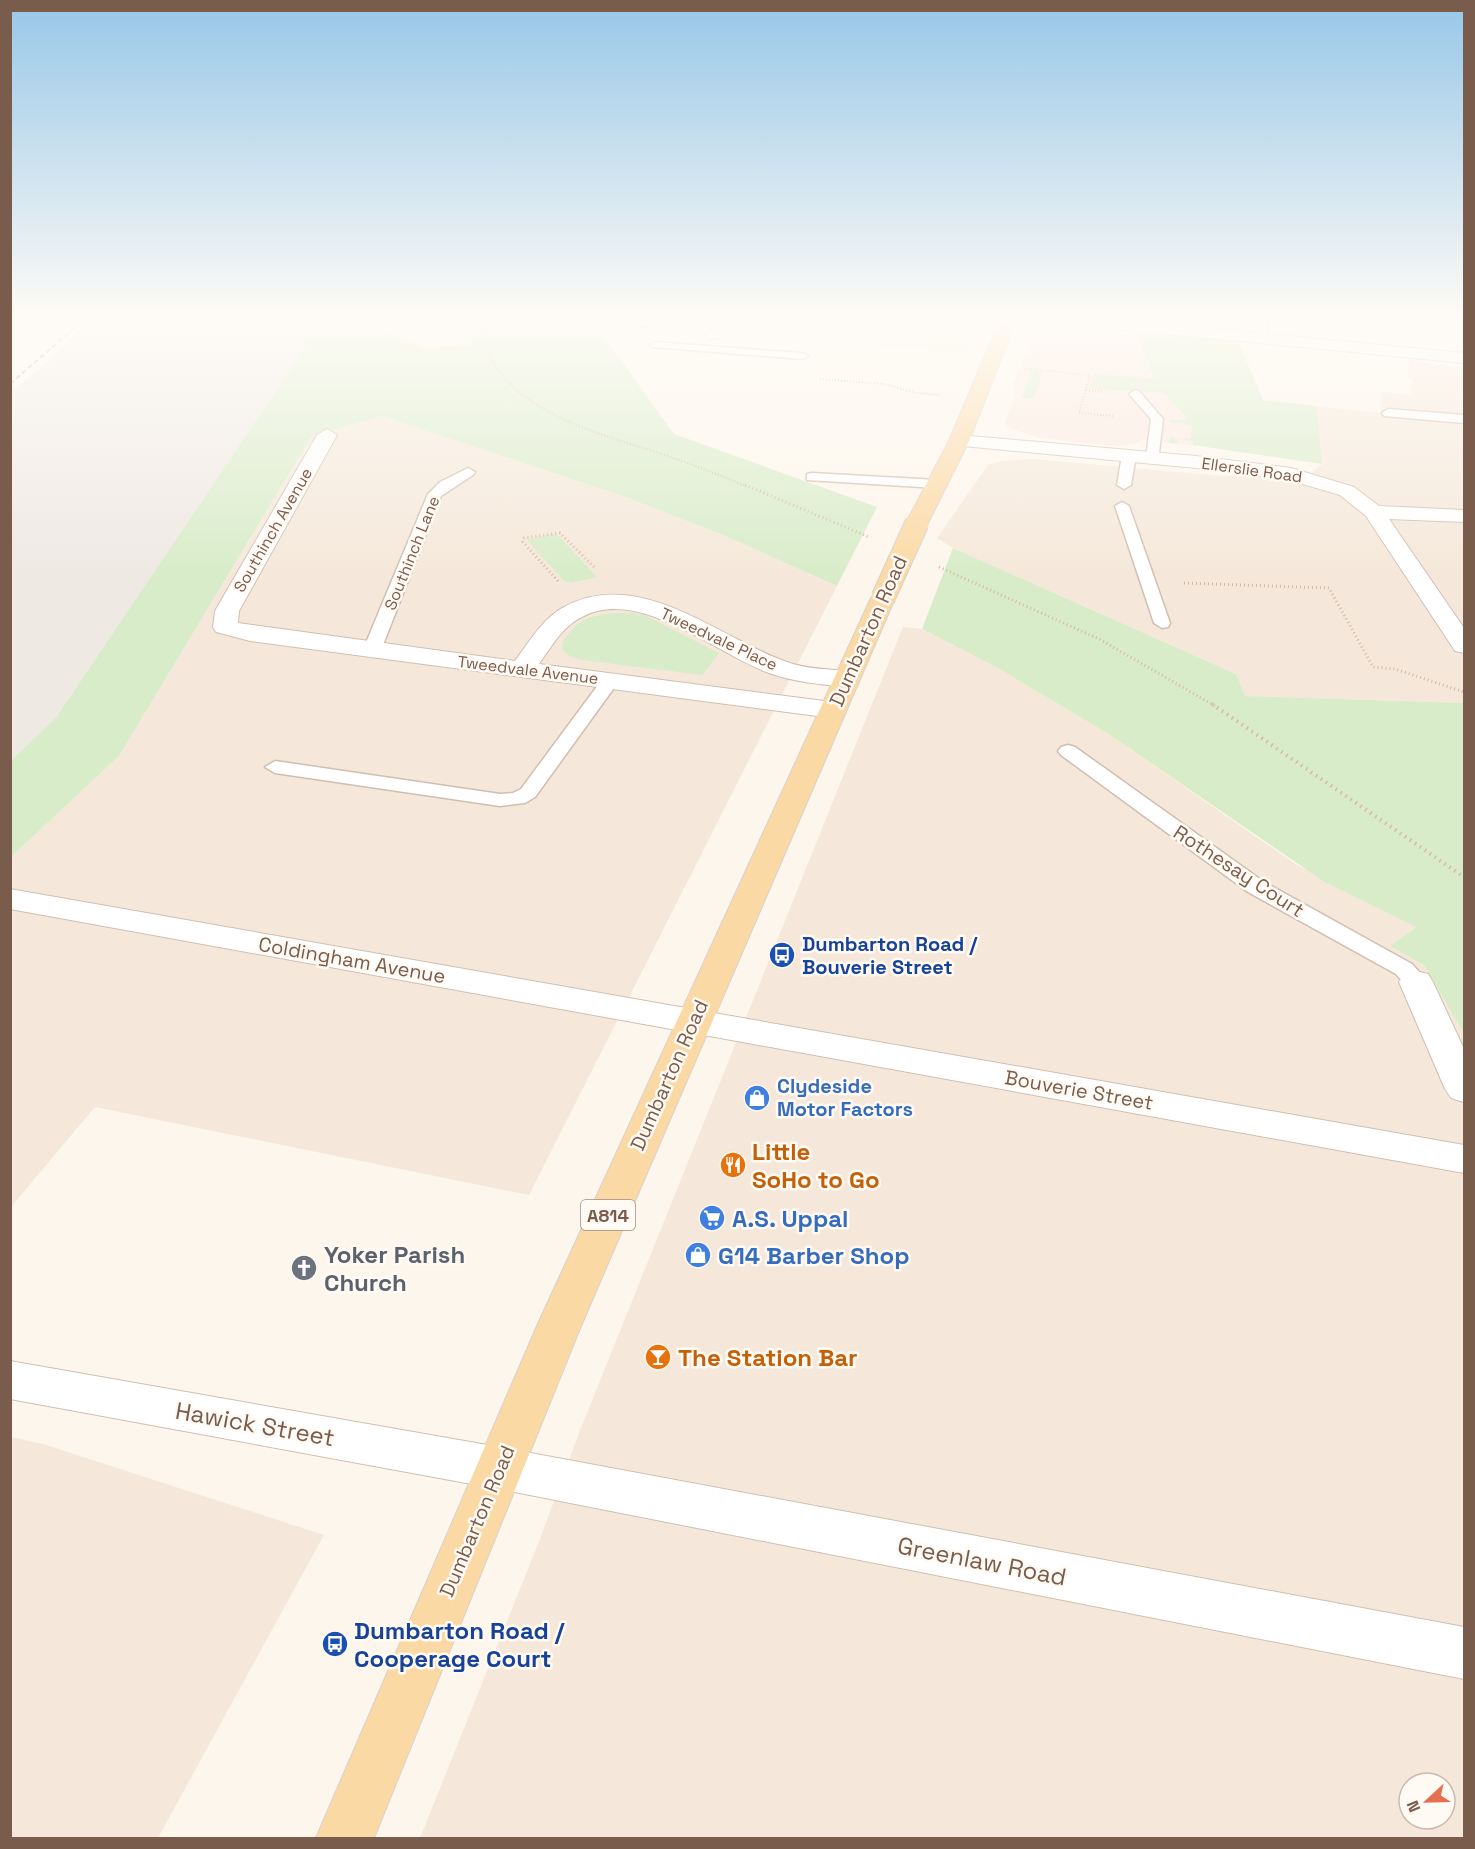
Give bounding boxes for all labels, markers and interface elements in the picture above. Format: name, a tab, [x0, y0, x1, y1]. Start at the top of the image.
street label: Ellerslie Road	[1200, 453, 1304, 487]
street label: Southinch Avenue	[229, 464, 317, 596]
street label: Southinch Lane	[380, 493, 444, 613]
street label: Dumbarton Road	[823, 552, 913, 710]
street label: Tweedvale Place	[657, 603, 781, 675]
street label: Tweedvale Avenue	[457, 651, 599, 689]
street label: Rothesay Court	[1169, 819, 1309, 923]
street label: Coldingham Avenue	[256, 931, 448, 989]
place label: Dumbarton Road / Bouverie Street	[802, 931, 978, 980]
bus stop icon: Dumbarton Road / Bouverie Street	[767, 940, 797, 970]
street label: Dumbarton Road	[624, 996, 714, 1154]
street label: Bouverie Street	[1003, 1064, 1155, 1116]
place label: Clydeside Motor Factors	[777, 1073, 913, 1122]
shop icon: Clydeside Motor Factors	[742, 1083, 772, 1113]
place label: Little SoHo to Go	[752, 1136, 880, 1195]
restaurant icon: Little SoHo to Go	[718, 1150, 748, 1180]
road number: A814	[581, 1200, 635, 1230]
supermarket icon: A.S. Uppal	[697, 1203, 727, 1233]
place label: A.S. Uppal	[732, 1203, 848, 1234]
place label: Yoker Parish Church	[324, 1239, 465, 1298]
shop icon: G14 Barber Shop	[683, 1240, 713, 1270]
place label: G14 Barber Shop	[718, 1240, 910, 1271]
church icon: Yoker Parish Church	[289, 1253, 319, 1283]
bar icon: The Station Bar	[643, 1342, 673, 1372]
place label: The Station Bar	[678, 1342, 858, 1373]
street label: Hawick Street	[173, 1395, 337, 1453]
street label: Dumbarton Road	[433, 1441, 521, 1601]
street label: Greenlaw Road	[895, 1529, 1069, 1593]
place label: Dumbarton Road / Cooperage Court	[354, 1615, 565, 1674]
bus stop icon: Dumbarton Road / Cooperage Court	[320, 1629, 350, 1659]
north arrow	[1397, 1771, 1457, 1831]
text: N	[1402, 1798, 1425, 1815]

